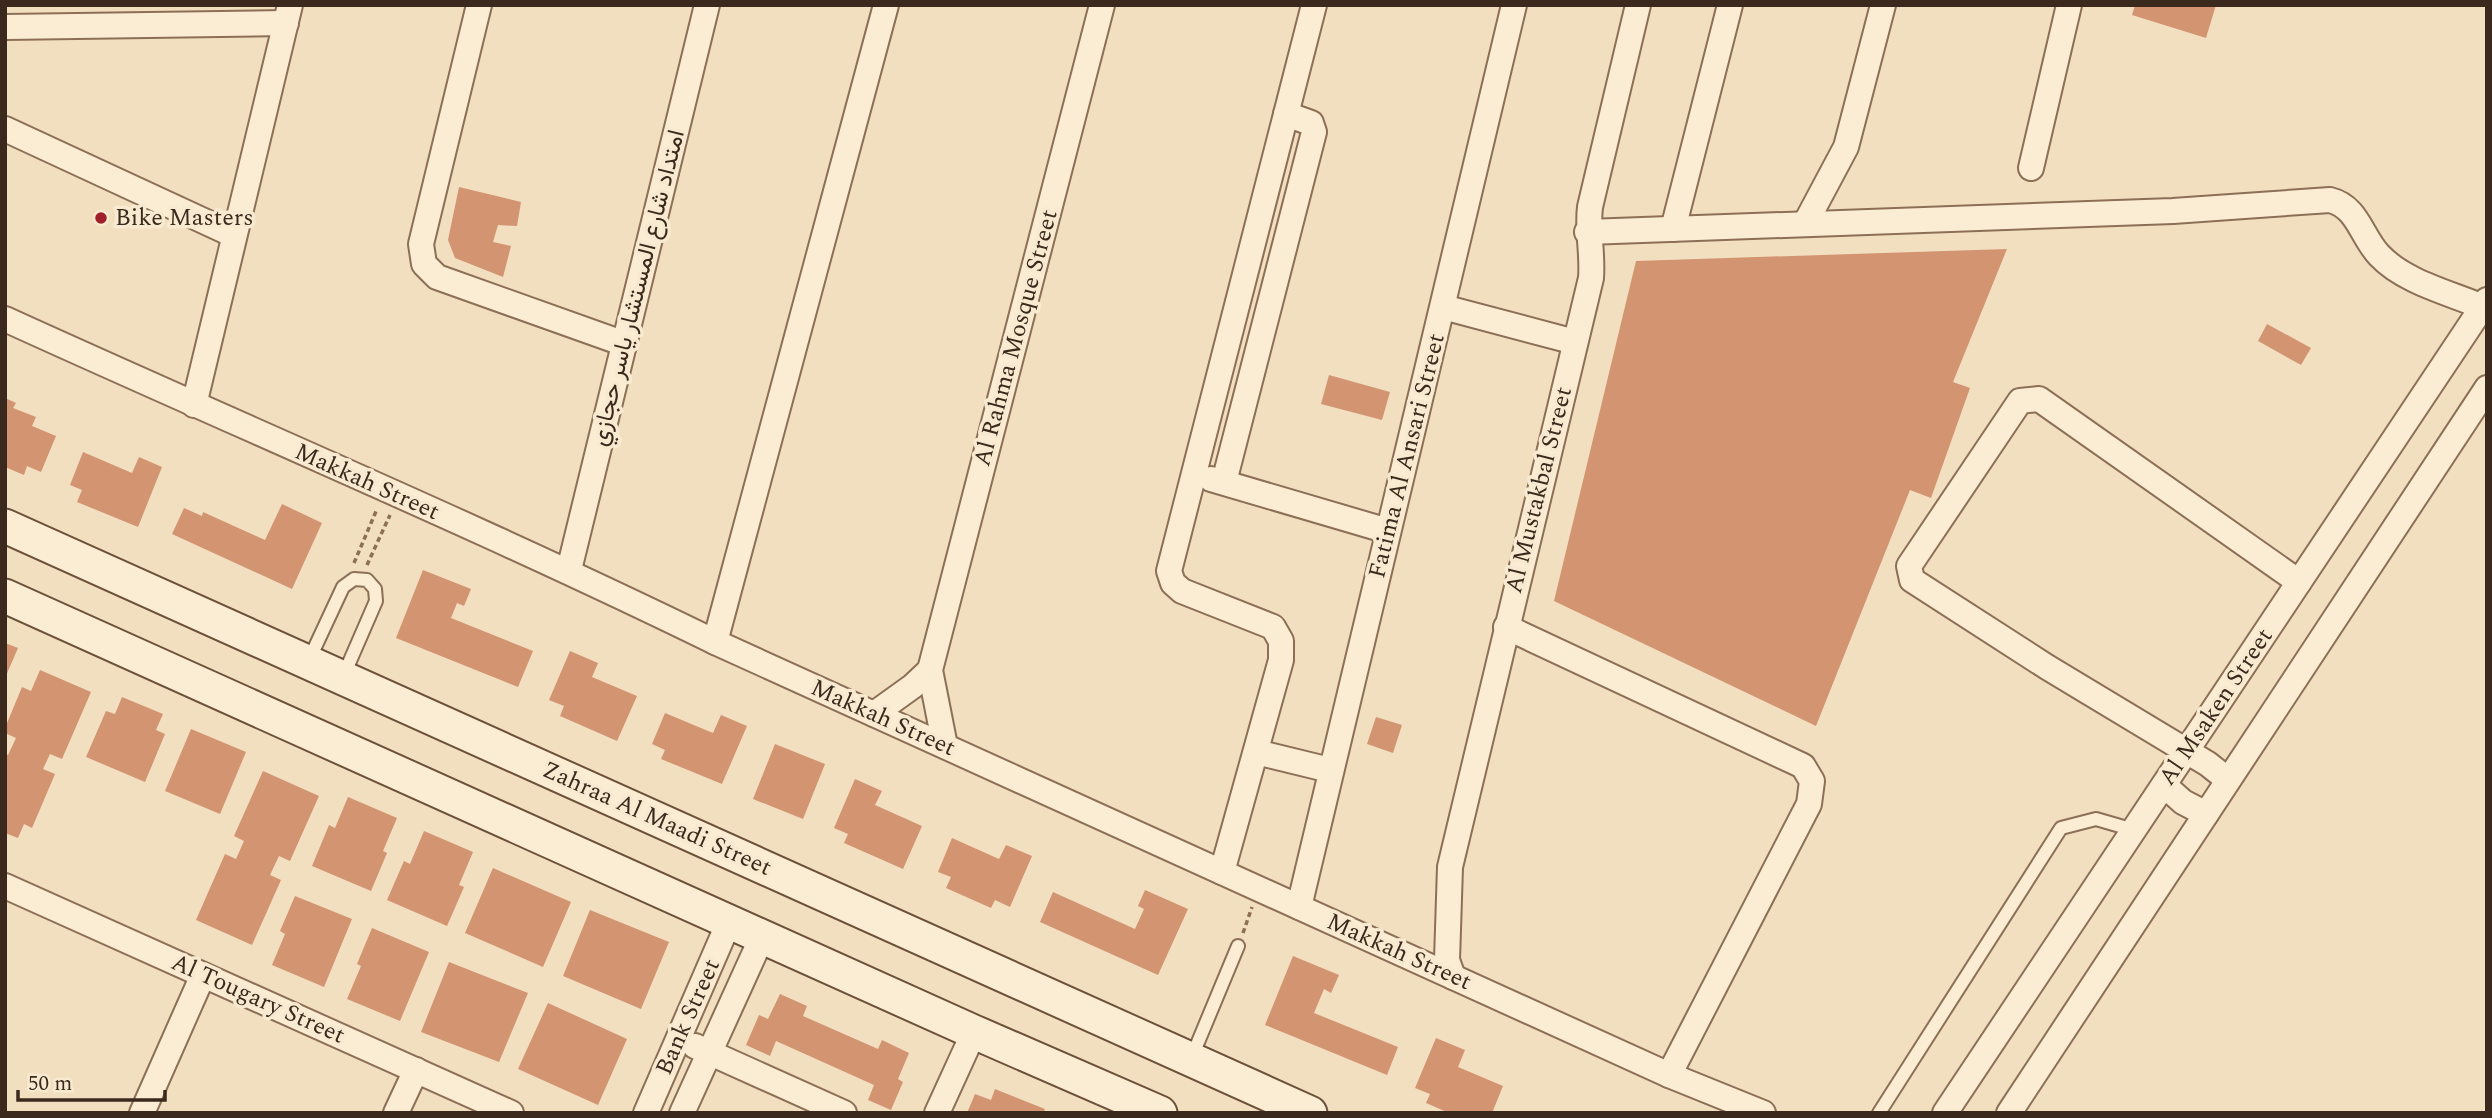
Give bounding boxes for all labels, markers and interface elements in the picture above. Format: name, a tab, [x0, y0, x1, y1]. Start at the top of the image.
street label: امتداد شارع المستشار ياسر حجازي	[581, 126, 695, 450]
place label: Bike Masters	[115, 200, 254, 236]
street label: Al Rahma Mosque Street	[964, 206, 1068, 470]
marker: Bike Masters	[93, 210, 109, 226]
street label: Fatima Al Ansari Street	[1359, 330, 1455, 582]
street label: Al Mustakbal Street	[1496, 383, 1582, 597]
street label: Makkah Street	[289, 434, 445, 530]
street label: Al Msaken Street	[2150, 621, 2282, 793]
street label: Makkah Street	[805, 670, 961, 766]
street label: Zahraa Al Maadi Street	[537, 752, 777, 886]
street label: Makkah Street	[1321, 904, 1477, 1000]
street label: Al Tougary Street	[165, 945, 351, 1053]
street label: Bank Street	[646, 953, 730, 1081]
scale bar	[18, 1058, 164, 1102]
text: 50 m	[28, 1068, 72, 1100]

